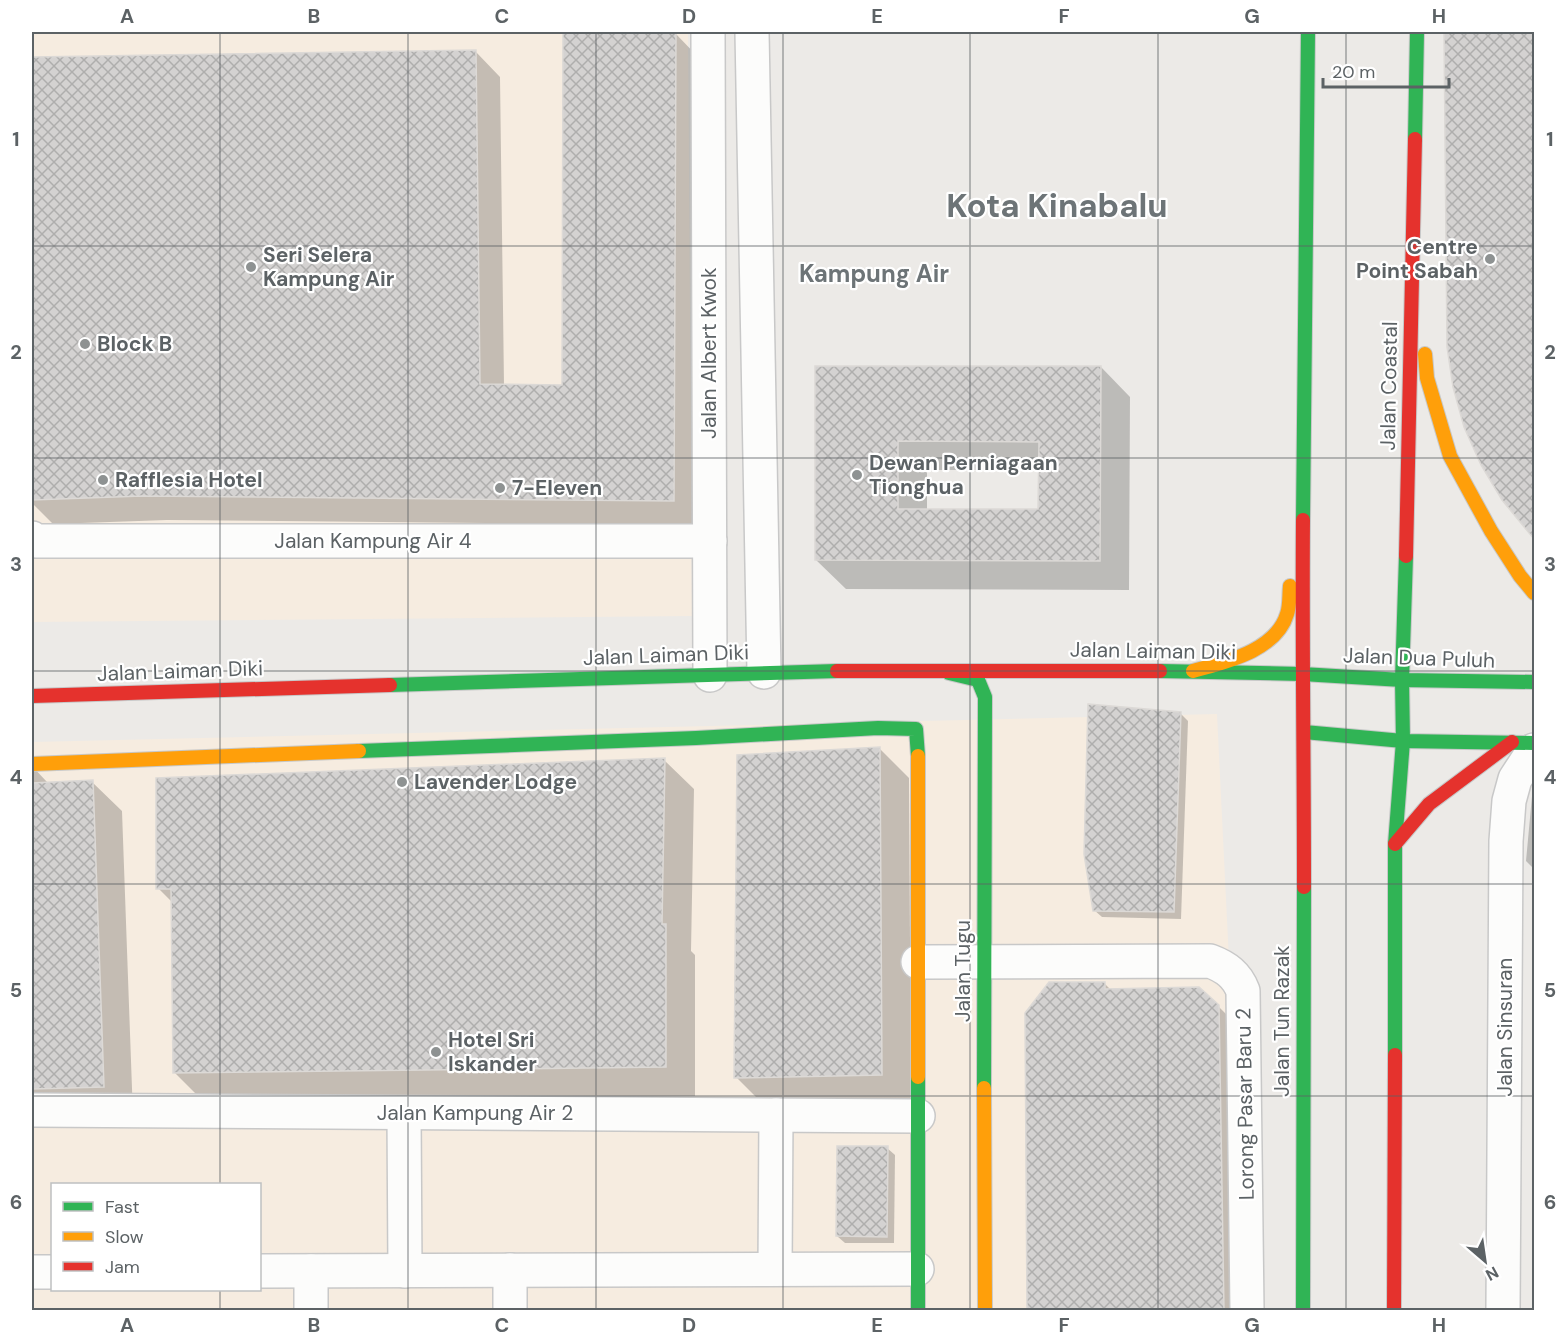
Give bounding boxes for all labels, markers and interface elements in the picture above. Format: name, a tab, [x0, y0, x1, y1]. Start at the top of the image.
text: A	[120, 3, 134, 29]
text: B	[308, 3, 320, 29]
text: C	[495, 3, 509, 29]
text: D	[682, 3, 696, 29]
text: E	[871, 3, 883, 29]
text: F	[1058, 3, 1070, 29]
text: G	[1244, 3, 1260, 29]
text: H	[1432, 3, 1446, 29]
scale bar	[1323, 51, 1449, 89]
text: 20 m	[1332, 60, 1375, 84]
text: 1	[12, 126, 20, 152]
text: 1	[1546, 126, 1554, 152]
district label: Kota Kinabalu	[946, 184, 1168, 227]
place label: Centre Point Sabah	[1356, 233, 1478, 285]
place label: Seri Selera Kampung Air	[263, 241, 395, 293]
marker: Centre Point Sabah	[1483, 252, 1497, 266]
district label: Kampung Air	[799, 258, 949, 289]
marker: Seri Selera Kampung Air	[244, 260, 258, 274]
street label: Jalan Albert Kwok	[695, 267, 723, 439]
street label: Jalan Coastal	[1374, 321, 1404, 451]
place label: Block B	[97, 330, 172, 358]
marker: Block B	[78, 337, 92, 351]
text: 2	[10, 339, 22, 365]
text: 2	[1544, 339, 1556, 365]
place label: Dewan Perniagaan Tionghua	[869, 449, 1058, 501]
place label: Rafflesia Hotel	[115, 466, 263, 494]
marker: Dewan Perniagaan Tionghua	[850, 468, 864, 482]
marker: Rafflesia Hotel	[96, 473, 110, 487]
place label: 7-Eleven	[512, 474, 602, 502]
marker: 7-Eleven	[493, 481, 507, 495]
street label: Jalan Kampung Air 4	[274, 527, 472, 555]
text: 3	[10, 551, 22, 577]
text: 3	[1544, 551, 1556, 577]
street label: Jalan Laiman Diki	[1070, 636, 1236, 666]
street label: Jalan Laiman Diki	[583, 638, 749, 672]
street label: Jalan Dua Puluh	[1342, 641, 1496, 675]
street label: Jalan Laiman Diki	[97, 654, 263, 688]
text: 4	[10, 764, 23, 790]
text: 4	[1544, 764, 1557, 790]
place label: Lavender Lodge	[414, 768, 577, 796]
marker: Lavender Lodge	[395, 775, 409, 789]
street label: Jalan Tugu	[949, 920, 977, 1022]
street label: Jalan Tun Razak	[1268, 945, 1296, 1097]
street label: Jalan Sinsuran	[1491, 958, 1519, 1096]
text: 5	[10, 977, 22, 1003]
text: 5	[1544, 977, 1556, 1003]
street label: Lorong Pasar Baru 2	[1229, 1008, 1261, 1200]
place label: Hotel Sri Iskander	[448, 1026, 537, 1078]
marker: Hotel Sri Iskander	[429, 1045, 443, 1059]
street label: Jalan Kampung Air 2	[377, 1099, 573, 1127]
legend	[51, 1183, 261, 1291]
text: 6	[10, 1189, 22, 1215]
text: 6	[1544, 1189, 1556, 1215]
text: Fast	[105, 1195, 140, 1219]
text: Slow	[105, 1225, 144, 1249]
north arrow	[1455, 1231, 1515, 1291]
text: Jam	[105, 1255, 140, 1279]
text: N	[1482, 1262, 1502, 1286]
text: A	[120, 1312, 134, 1338]
text: B	[308, 1312, 320, 1338]
text: C	[495, 1312, 509, 1338]
text: D	[682, 1312, 696, 1338]
text: E	[871, 1312, 883, 1338]
text: F	[1058, 1312, 1070, 1338]
text: G	[1244, 1312, 1260, 1338]
text: H	[1432, 1312, 1446, 1338]

